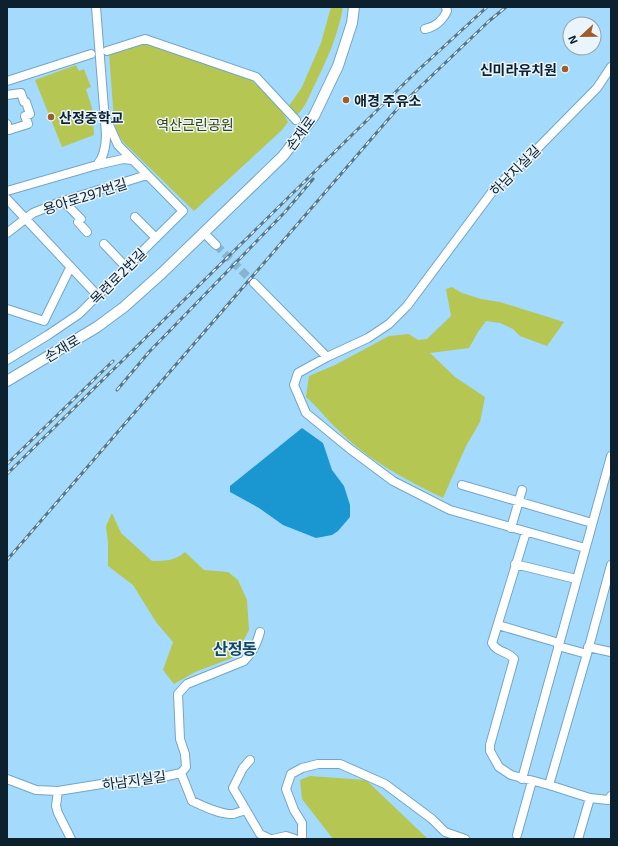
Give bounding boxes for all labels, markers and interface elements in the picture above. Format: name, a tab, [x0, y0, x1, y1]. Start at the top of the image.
north arrow	[562, 16, 602, 56]
text: N	[565, 34, 580, 46]
place label: 신미라유치원	[480, 61, 557, 78]
marker: 신미라유치원	[560, 64, 570, 74]
place label: 애경 주유소	[354, 92, 422, 109]
marker: 애경 주유소	[341, 95, 351, 105]
place label: 산정중학교	[59, 109, 124, 126]
marker: 산정중학교	[46, 112, 56, 122]
street label: 손재로	[282, 112, 318, 154]
park label: 역산근린공원	[156, 116, 234, 133]
street label: 하남지실길	[486, 141, 544, 199]
street label: 용아로297번길	[41, 174, 129, 218]
street label: 목련로2번길	[86, 244, 150, 308]
street label: 손재로	[41, 331, 83, 365]
district label: 산정동	[213, 639, 257, 658]
street label: 하남지실길	[101, 767, 167, 793]

